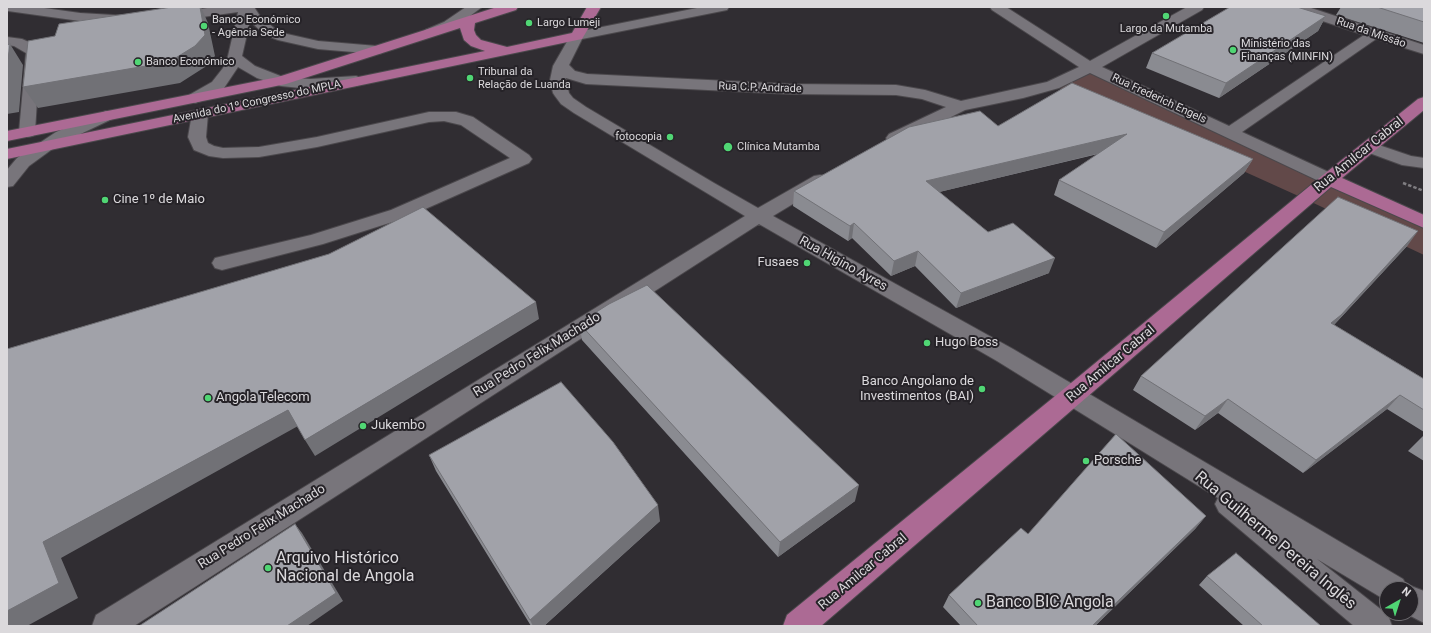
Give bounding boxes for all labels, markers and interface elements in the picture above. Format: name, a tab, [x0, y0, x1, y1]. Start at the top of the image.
marker: Largo da Mutamba	[1161, 11, 1171, 21]
place label: Banco Económico - Agência Sede	[212, 13, 301, 39]
street label: Rua da Missão	[1335, 15, 1407, 51]
place label: Largo Lumeji	[537, 16, 600, 30]
marker: Largo Lumeji	[524, 18, 534, 28]
marker: Banco Económico - Agência Sede	[199, 21, 209, 31]
place label: Largo da Mutamba	[1120, 22, 1212, 36]
place label: Ministério das Finanças (MINFIN)	[1241, 37, 1333, 63]
marker: Ministério das Finanças (MINFIN)	[1228, 45, 1238, 55]
place label: Banco Económico	[146, 55, 235, 69]
marker: Banco Económico	[133, 57, 143, 67]
place label: Tribunal da Relação de Luanda	[478, 65, 571, 91]
street label: Rua Frederich Engels	[1110, 71, 1208, 127]
marker: Tribunal da Relação de Luanda	[465, 73, 475, 83]
street label: Avenida do 1º Congresso do MPLA	[172, 78, 342, 126]
street label: Rua C.P. Andrade	[718, 80, 802, 96]
street label: Rua Amilcar Cabral	[1311, 114, 1407, 196]
place label: fotocopia	[615, 130, 662, 144]
marker: fotocopia	[665, 132, 675, 142]
place label: Clínica Mutamba	[737, 140, 820, 154]
marker: Clínica Mutamba	[722, 141, 734, 153]
place label: Cine 1º de Maio	[113, 192, 205, 208]
marker: Cine 1º de Maio	[100, 195, 110, 205]
street label: Rua Higino Ayres	[796, 233, 890, 295]
place label: Fusaes	[757, 255, 799, 271]
marker: Fusaes	[802, 258, 812, 268]
street label: Rua Pedro Felix Machado	[471, 309, 603, 401]
street label: Rua Amilcar Cabral	[1064, 323, 1158, 405]
place label: Hugo Boss	[935, 335, 998, 351]
marker: Hugo Boss	[922, 338, 932, 348]
place label: Banco Angolano de Investimentos (BAI)	[860, 374, 974, 405]
marker: Banco Angolano de Investimentos (BAI)	[977, 384, 987, 394]
place label: Angola Telecom	[216, 390, 310, 406]
marker: Angola Telecom	[203, 393, 213, 403]
place label: Jukembo	[371, 418, 425, 434]
marker: Jukembo	[358, 421, 368, 431]
place label: Porsche	[1094, 453, 1142, 469]
marker: Porsche	[1081, 456, 1091, 466]
street label: Rua Guilherme Pereira Inglês	[1190, 468, 1360, 614]
street label: Rua Pedro Felix Machado	[196, 481, 328, 573]
street label: Rua Amilcar Cabral	[816, 531, 910, 613]
place label: Arquivo Histórico Nacional de Angola	[276, 549, 414, 587]
marker: Arquivo Histórico Nacional de Angola	[263, 563, 273, 573]
north arrow	[1379, 581, 1419, 621]
text: N	[1399, 585, 1413, 600]
place label: Banco BIC Angola	[986, 593, 1114, 613]
marker: Banco BIC Angola	[973, 598, 983, 608]

